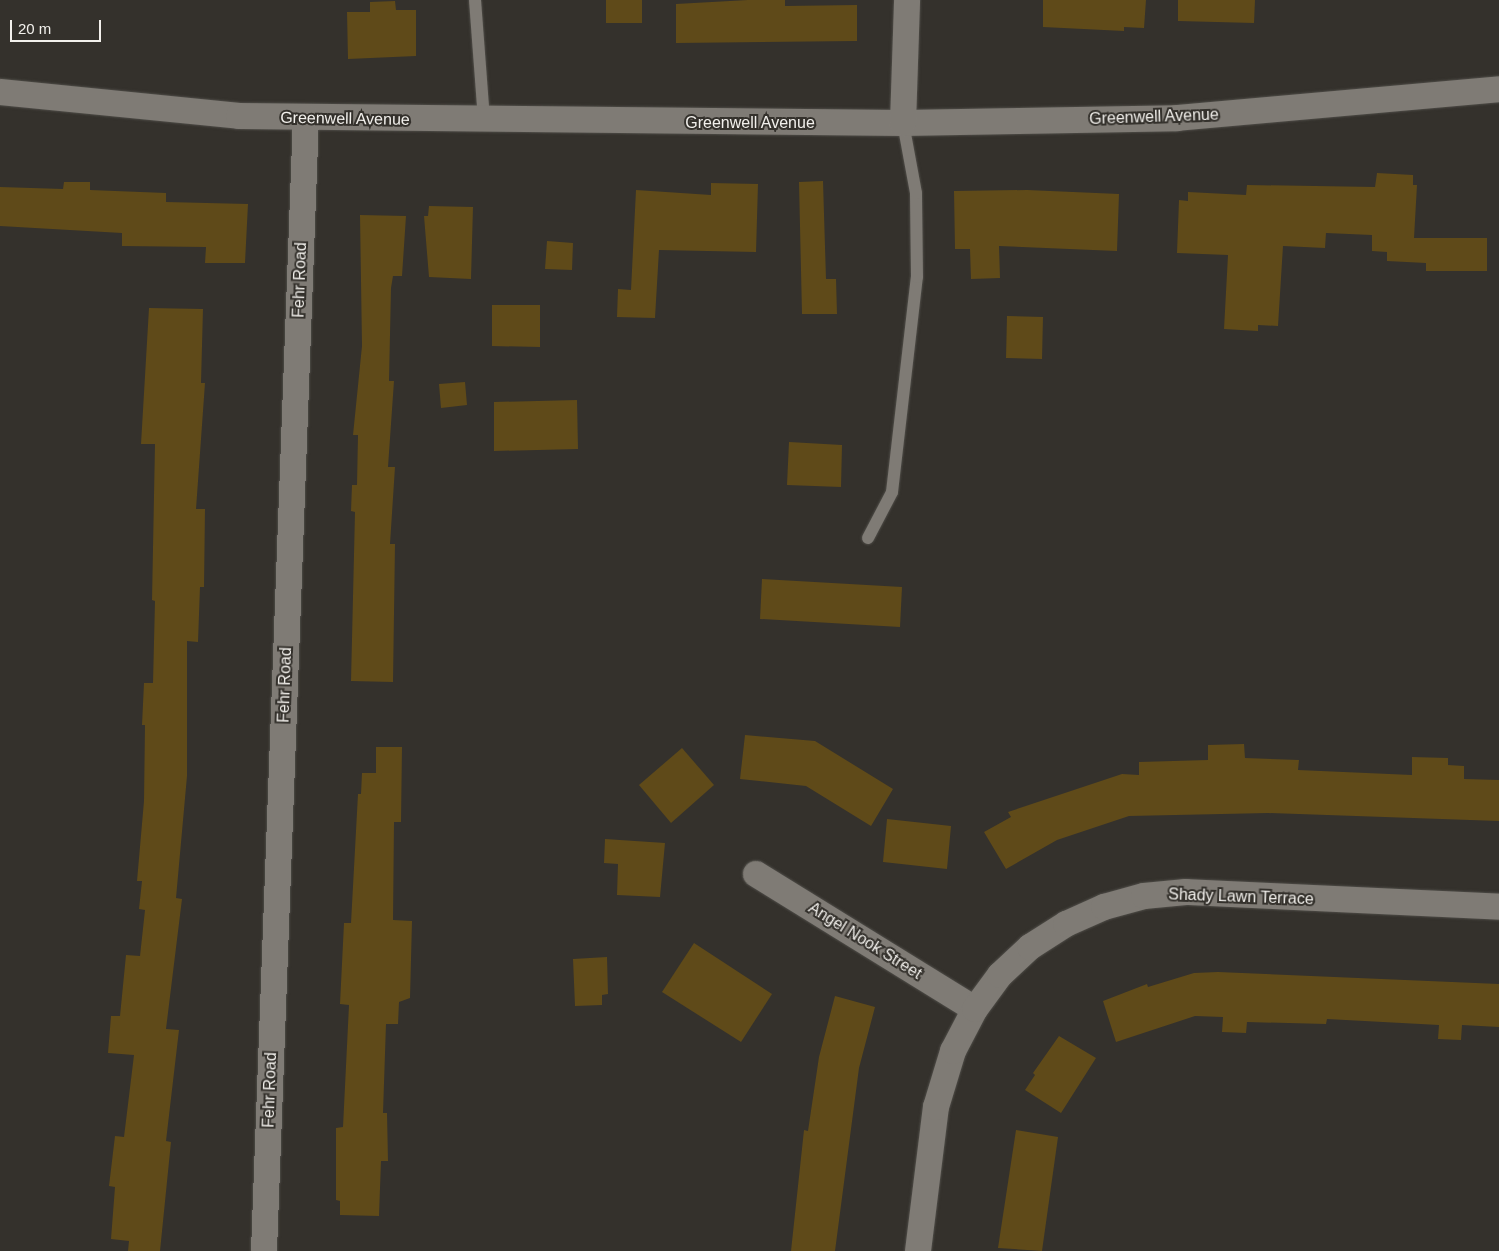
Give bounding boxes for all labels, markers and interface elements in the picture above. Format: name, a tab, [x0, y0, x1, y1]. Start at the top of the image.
scale bar	[12, 10, 104, 42]
text: 20 m	[18, 20, 51, 37]
street label: Greenwell Avenue	[1088, 105, 1220, 129]
street label: Greenwell Avenue	[280, 108, 410, 130]
street label: Greenwell Avenue	[685, 113, 815, 133]
street label: Fehr Road	[289, 242, 311, 318]
street label: Fehr Road	[274, 647, 296, 723]
street label: Shady Lawn Terrace	[1168, 885, 1314, 909]
street label: Angel Nook Street	[805, 898, 925, 984]
street label: Fehr Road	[259, 1052, 281, 1128]

